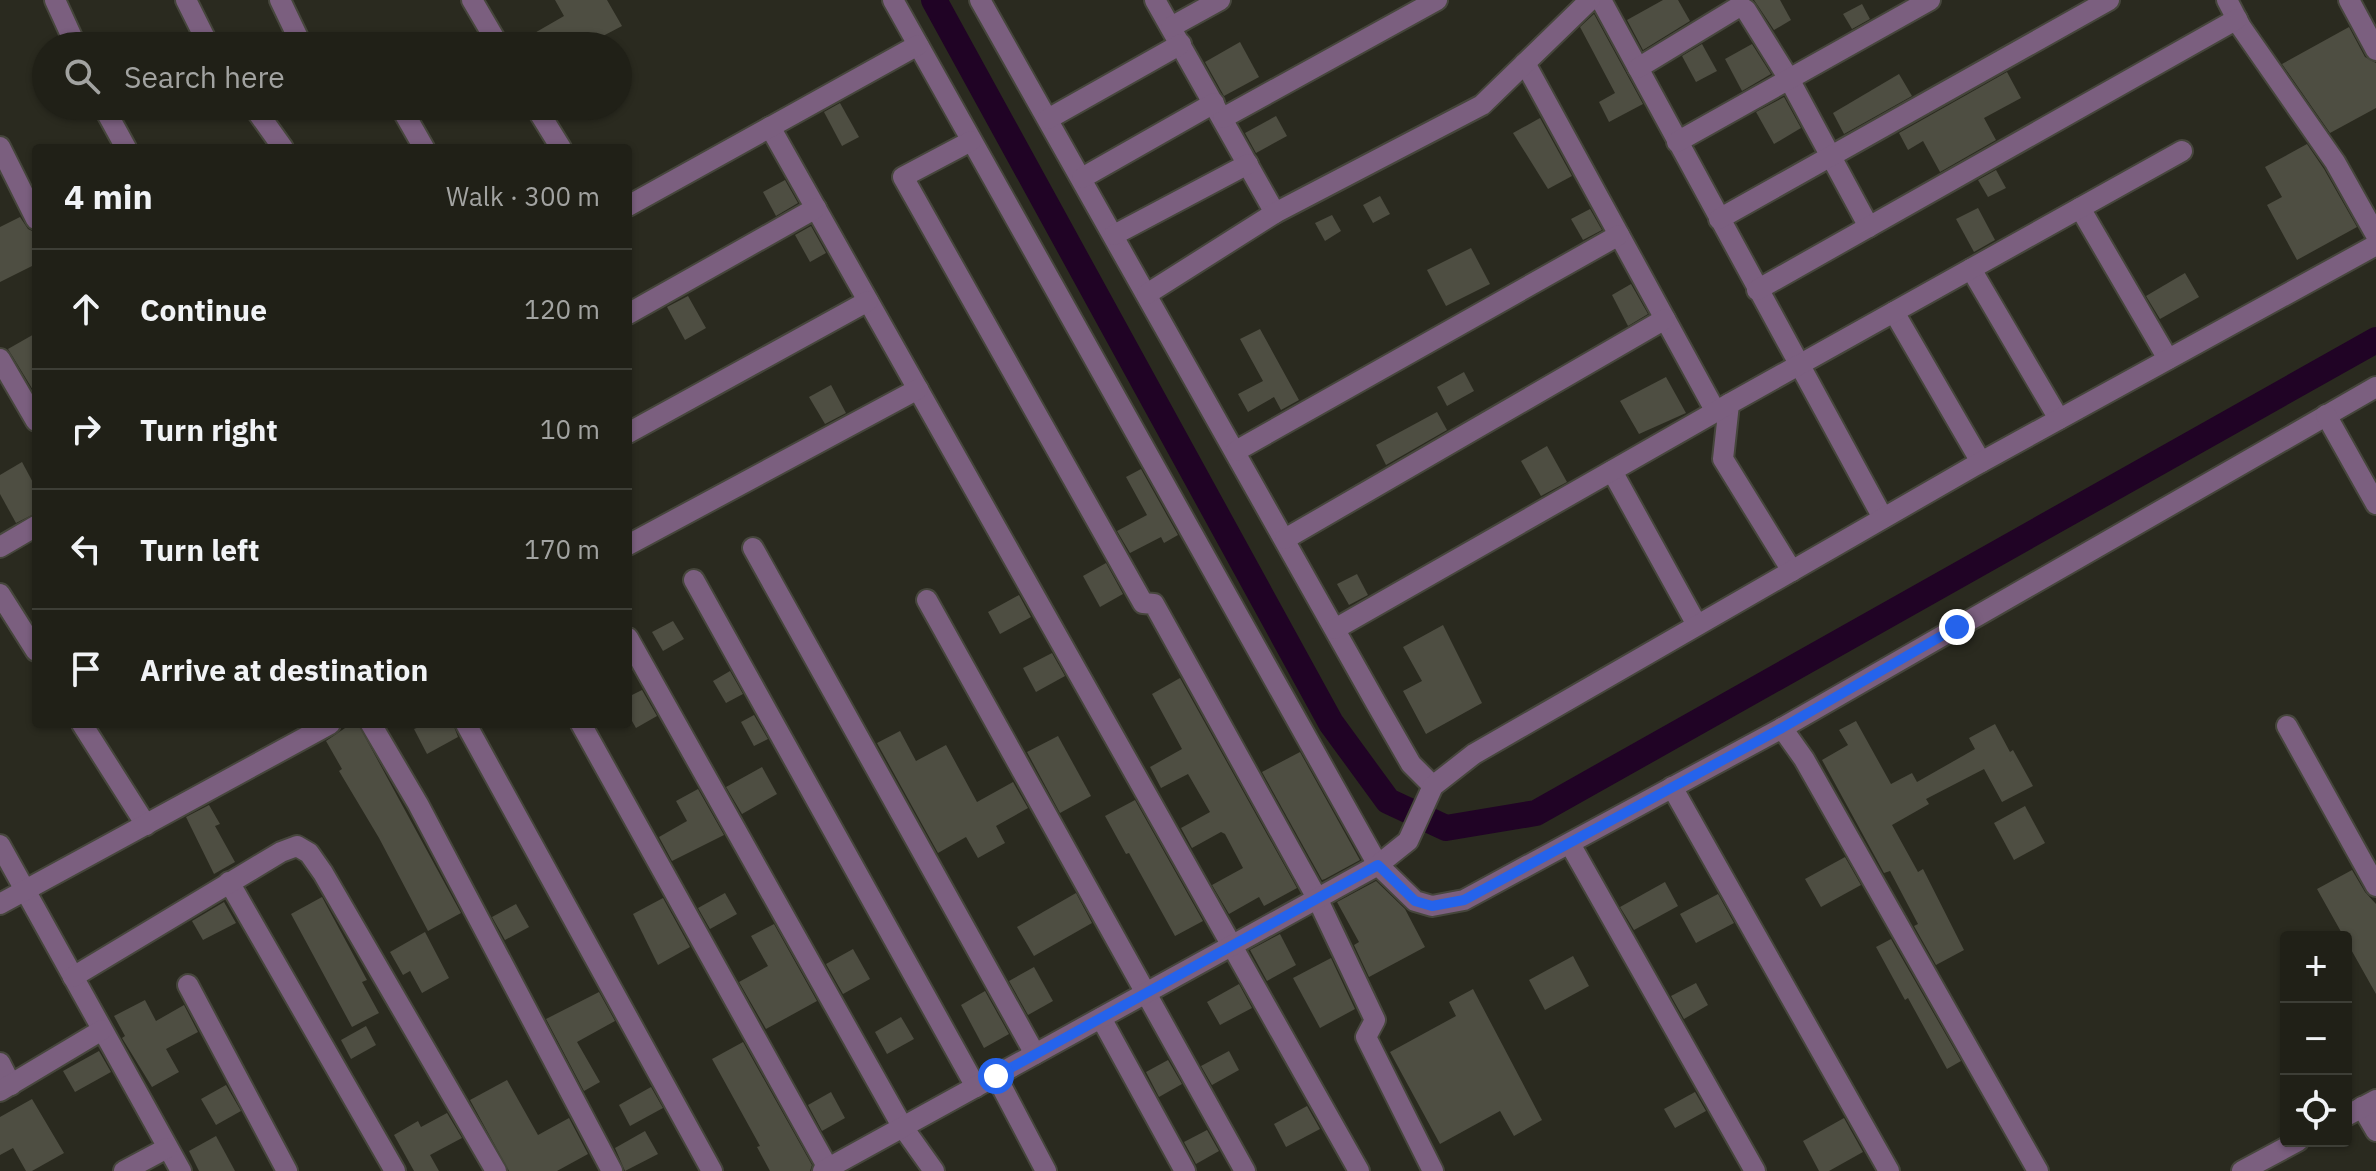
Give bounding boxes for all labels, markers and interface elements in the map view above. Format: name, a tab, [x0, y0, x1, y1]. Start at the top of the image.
search box	[32, 32, 632, 120]
icon: search	[60, 54, 104, 98]
text: Search here	[124, 57, 285, 96]
text: 4 min	[64, 174, 153, 218]
text: Walk · 300 m	[446, 179, 600, 213]
icon: ahead	[64, 287, 108, 331]
text: Continue	[140, 290, 267, 329]
text: 120 m	[524, 292, 600, 326]
icon: right	[64, 407, 108, 451]
text: Turn right	[140, 410, 278, 449]
text: 10 m	[540, 412, 600, 446]
icon: left	[64, 527, 108, 571]
text: Turn left	[140, 530, 259, 569]
text: 170 m	[524, 532, 600, 566]
route end	[1939, 609, 1975, 645]
icon: arrive	[64, 647, 108, 691]
text: Arrive at destination	[140, 650, 428, 689]
map controls	[2280, 931, 2352, 1147]
button: +	[2280, 931, 2352, 1003]
button: −	[2280, 1003, 2352, 1075]
route start	[978, 1058, 1014, 1094]
button: locate	[2280, 1075, 2352, 1147]

